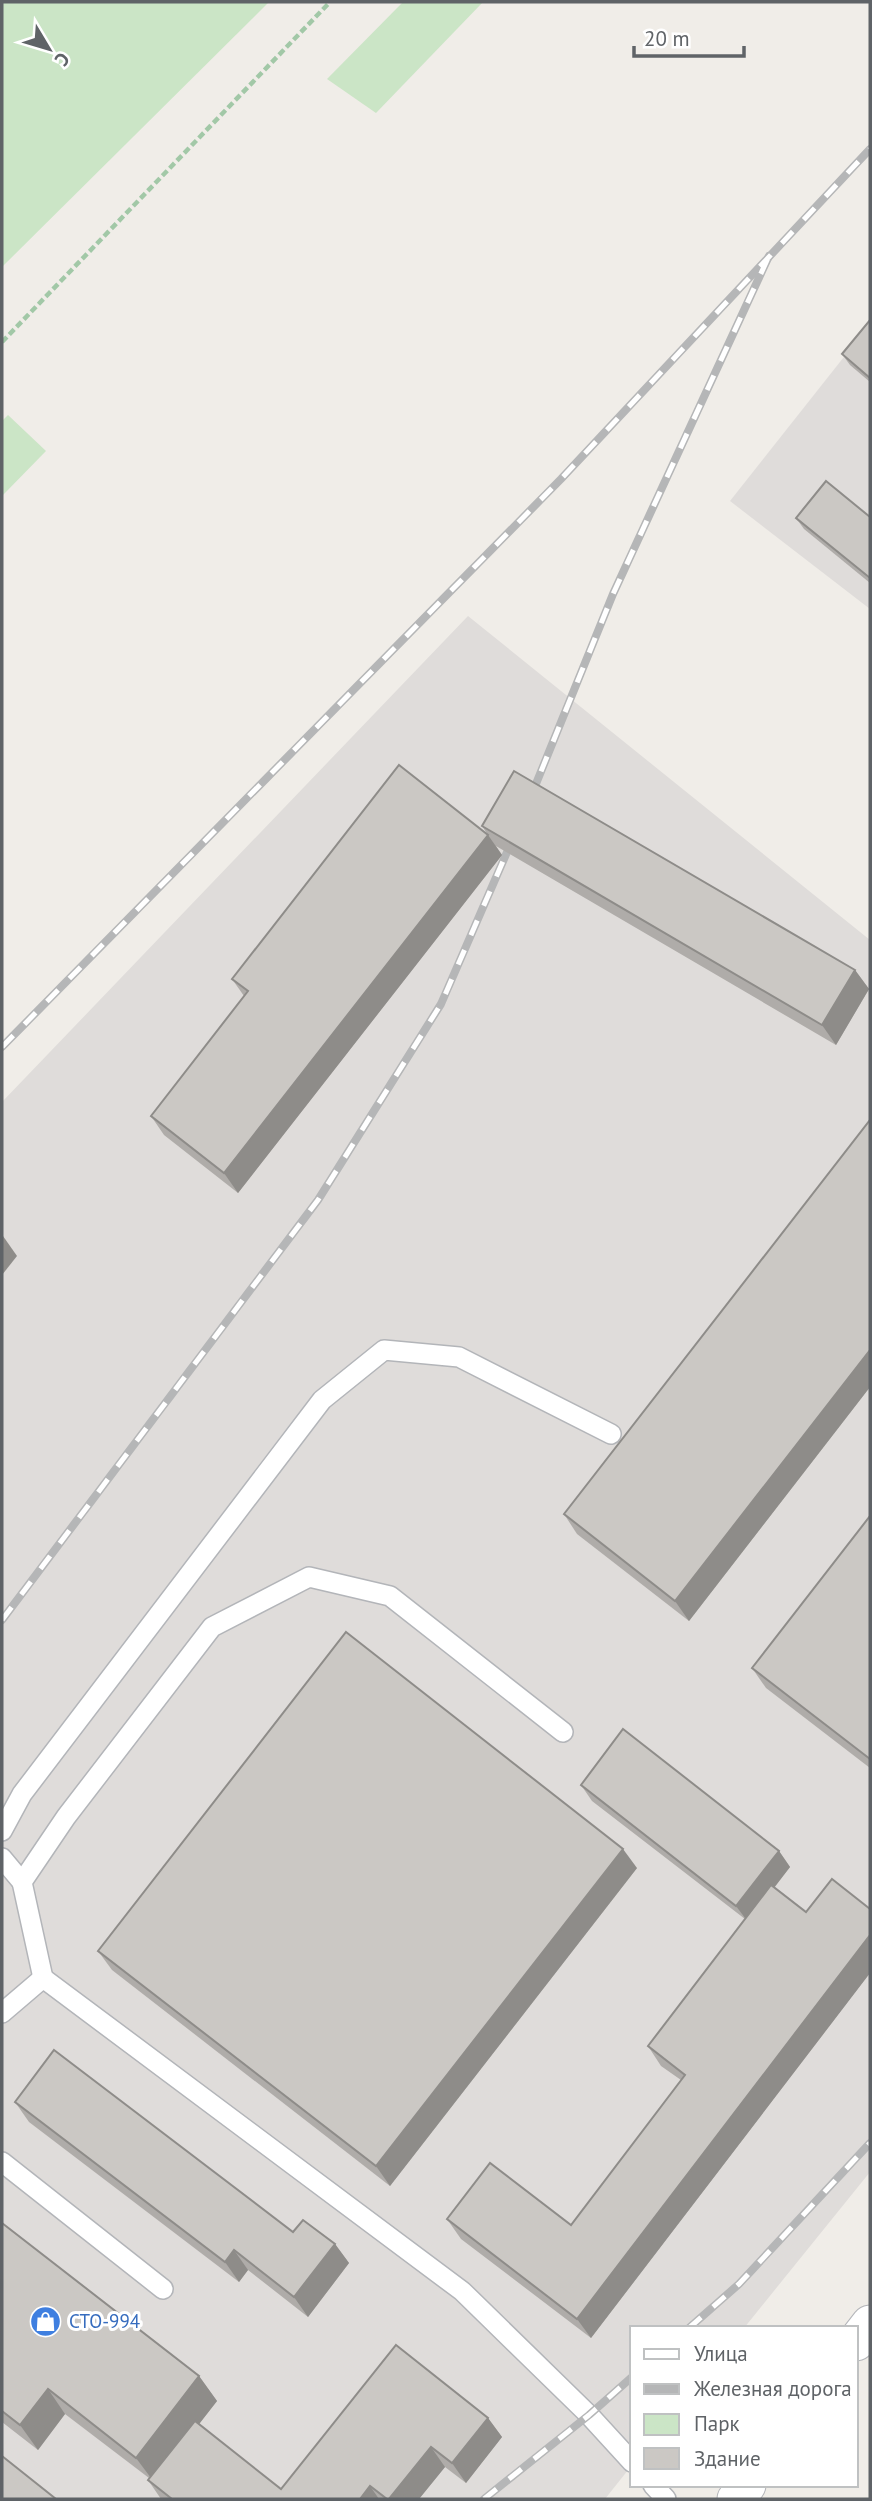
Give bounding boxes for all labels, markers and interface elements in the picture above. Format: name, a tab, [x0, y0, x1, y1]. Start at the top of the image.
north arrow	[14, 14, 84, 84]
scale bar	[634, 14, 744, 58]
text: 20 m	[644, 25, 690, 52]
text: С	[49, 48, 75, 71]
shop icon: СТО-994	[29, 2304, 63, 2338]
place label: СТО-994	[69, 2309, 140, 2333]
legend	[630, 2326, 858, 2487]
text: Улица	[694, 2340, 748, 2367]
text: Железная дорога	[693, 2375, 852, 2402]
text: Парк	[694, 2410, 740, 2437]
text: Здание	[694, 2445, 761, 2472]

